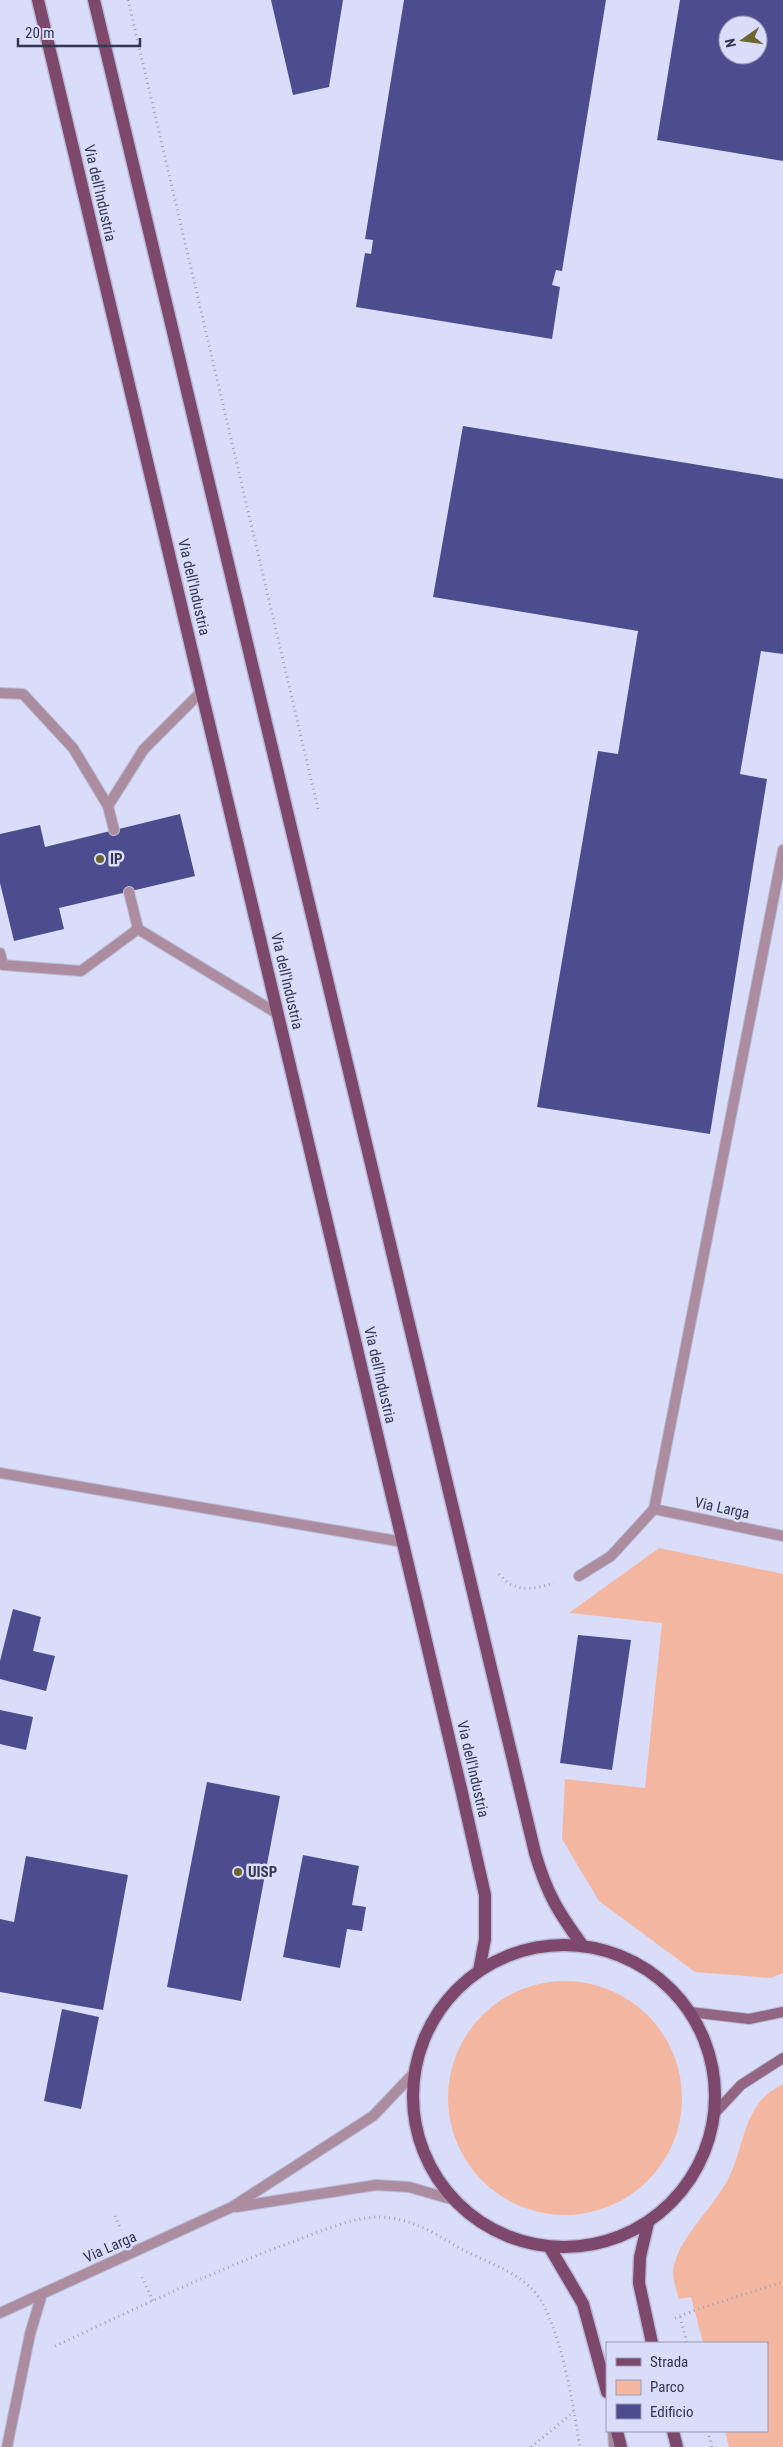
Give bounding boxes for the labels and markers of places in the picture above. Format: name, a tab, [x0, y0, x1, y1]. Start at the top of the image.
place label: IP	[110, 850, 123, 868]
marker: IP	[94, 853, 106, 865]
place label: UISP	[248, 1863, 277, 1881]
marker: UISP	[232, 1866, 244, 1878]

